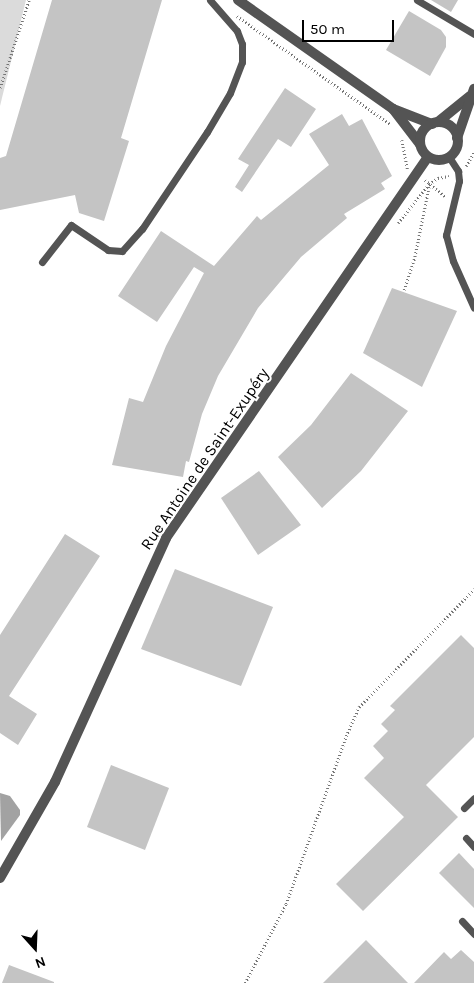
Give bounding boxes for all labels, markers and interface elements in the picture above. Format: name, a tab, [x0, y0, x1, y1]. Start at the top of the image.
scale bar	[304, 10, 396, 42]
text: 50 m	[310, 20, 345, 38]
street label: Rue Antoine de Saint-Exupéry	[137, 364, 273, 554]
north arrow	[10, 923, 60, 973]
text: N	[33, 953, 48, 972]

